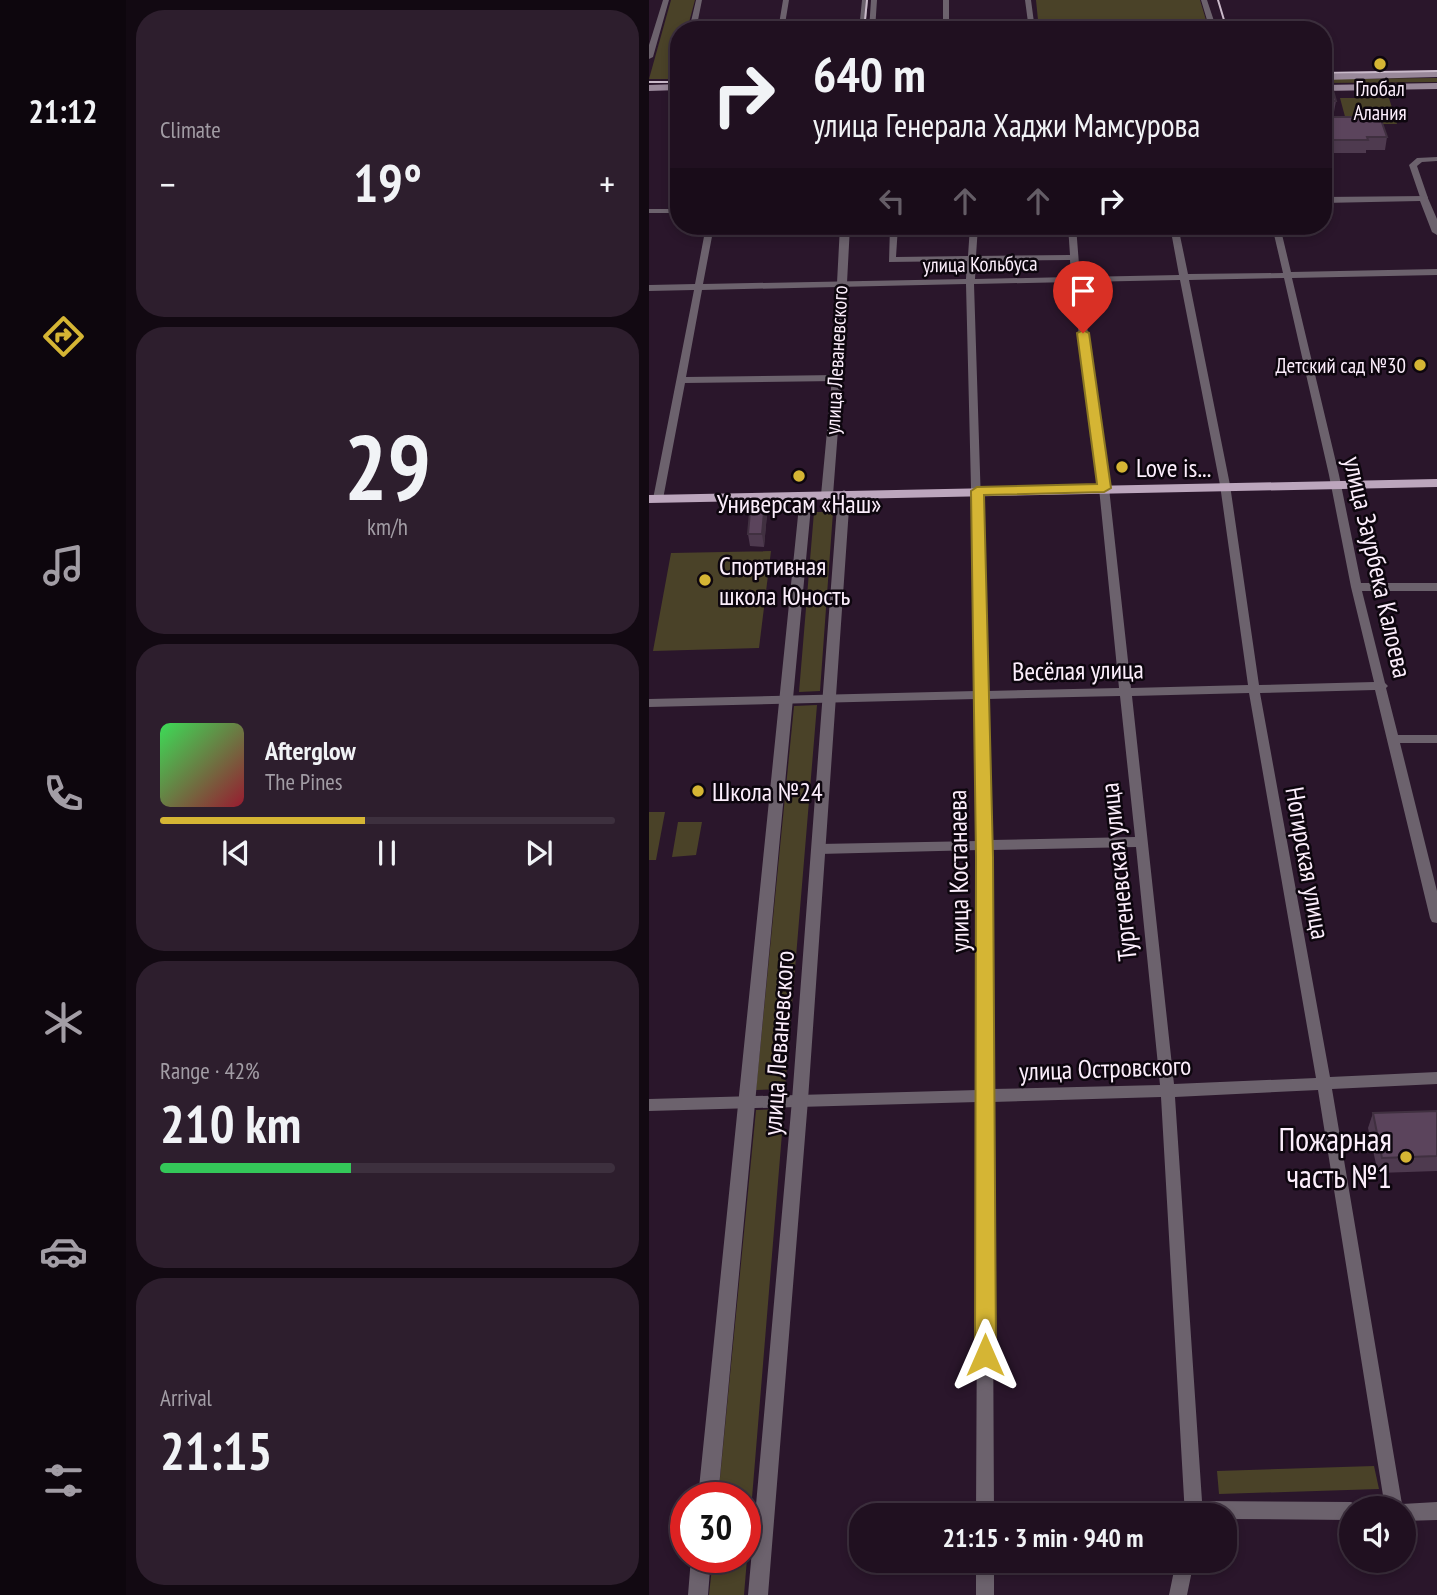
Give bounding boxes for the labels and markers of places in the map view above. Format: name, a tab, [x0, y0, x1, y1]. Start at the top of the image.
marker: Глобал Алания	[1372, 56, 1388, 72]
place label: Глобал Алания	[1353, 75, 1407, 126]
pin	[1053, 261, 1113, 333]
place label: Детский сад №30	[1276, 352, 1406, 379]
marker: Детский сад №30	[1412, 357, 1428, 373]
place label: Love is...	[1136, 451, 1211, 484]
marker: Love is...	[1114, 459, 1130, 475]
marker: Универсам «Наш»	[791, 468, 807, 484]
place label: Универсам «Наш»	[717, 487, 881, 520]
place label: Спортивная школа Юность	[719, 549, 851, 612]
marker: Спортивная школа Юность	[697, 572, 713, 588]
place label: Школа №24	[712, 775, 823, 808]
marker: Школа №24	[690, 783, 706, 799]
place label: Пожарная часть №1	[1279, 1118, 1392, 1197]
marker: Пожарная часть №1	[1398, 1149, 1414, 1165]

